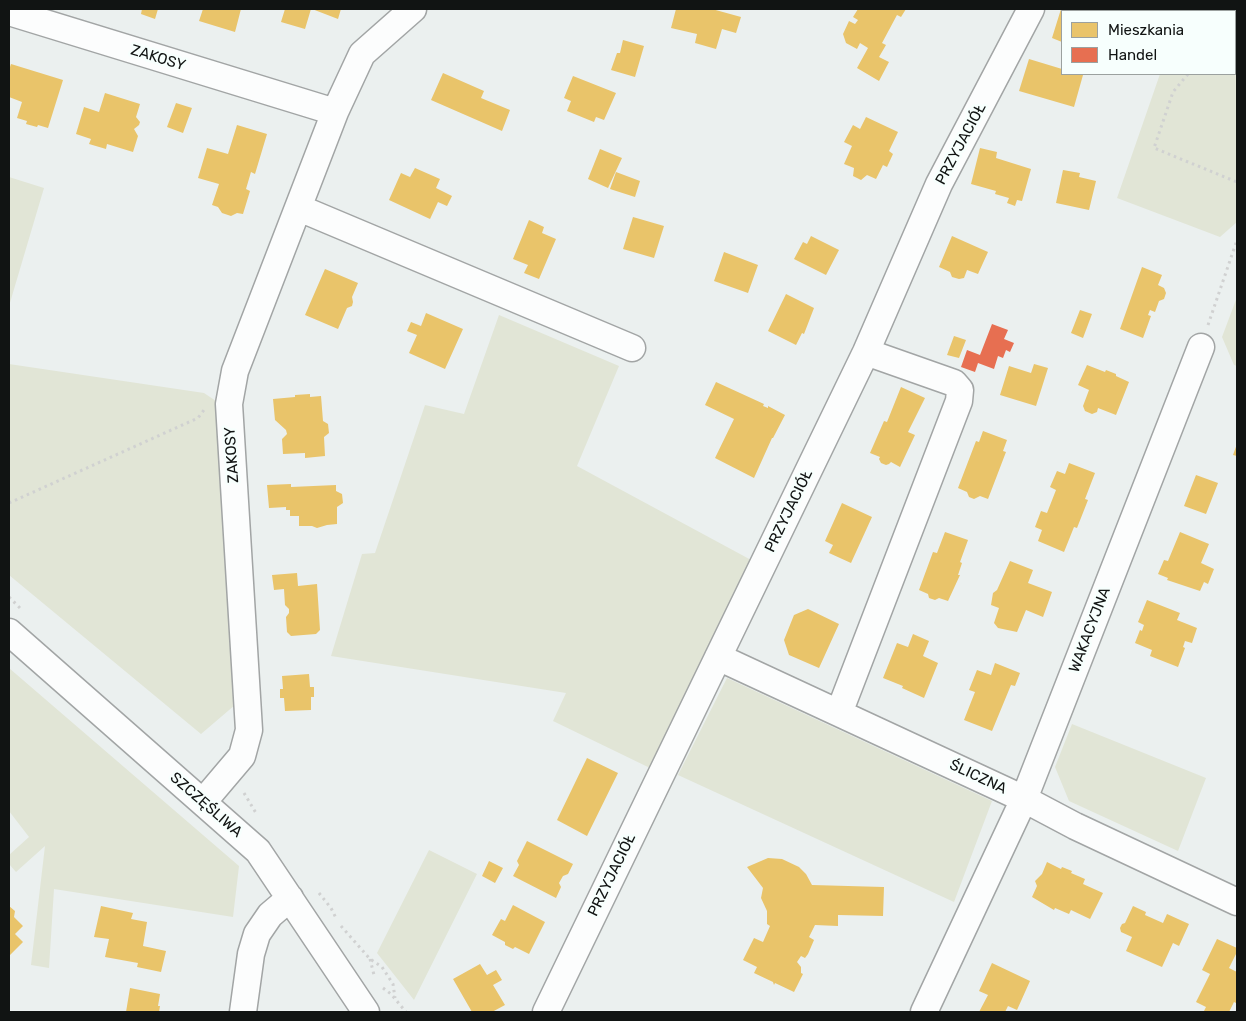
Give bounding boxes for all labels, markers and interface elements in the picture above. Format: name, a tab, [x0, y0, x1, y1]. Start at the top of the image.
legend	[1061, 10, 1236, 75]
text: Mieszkania	[1108, 21, 1184, 39]
street label: ZAKOSY	[128, 41, 188, 75]
text: Handel	[1108, 46, 1157, 64]
street label: PRZYJACIÓŁ	[932, 100, 990, 188]
street label: ZAKOSY	[221, 426, 243, 484]
street label: PRZYJACIÓŁ	[761, 467, 817, 555]
street label: WAKACYJNA	[1066, 585, 1114, 675]
street label: ŚLICZNA	[946, 756, 1010, 798]
street label: SZCZĘŚLIWA	[166, 769, 246, 841]
street label: PRZYJACIÓŁ	[584, 831, 640, 919]

